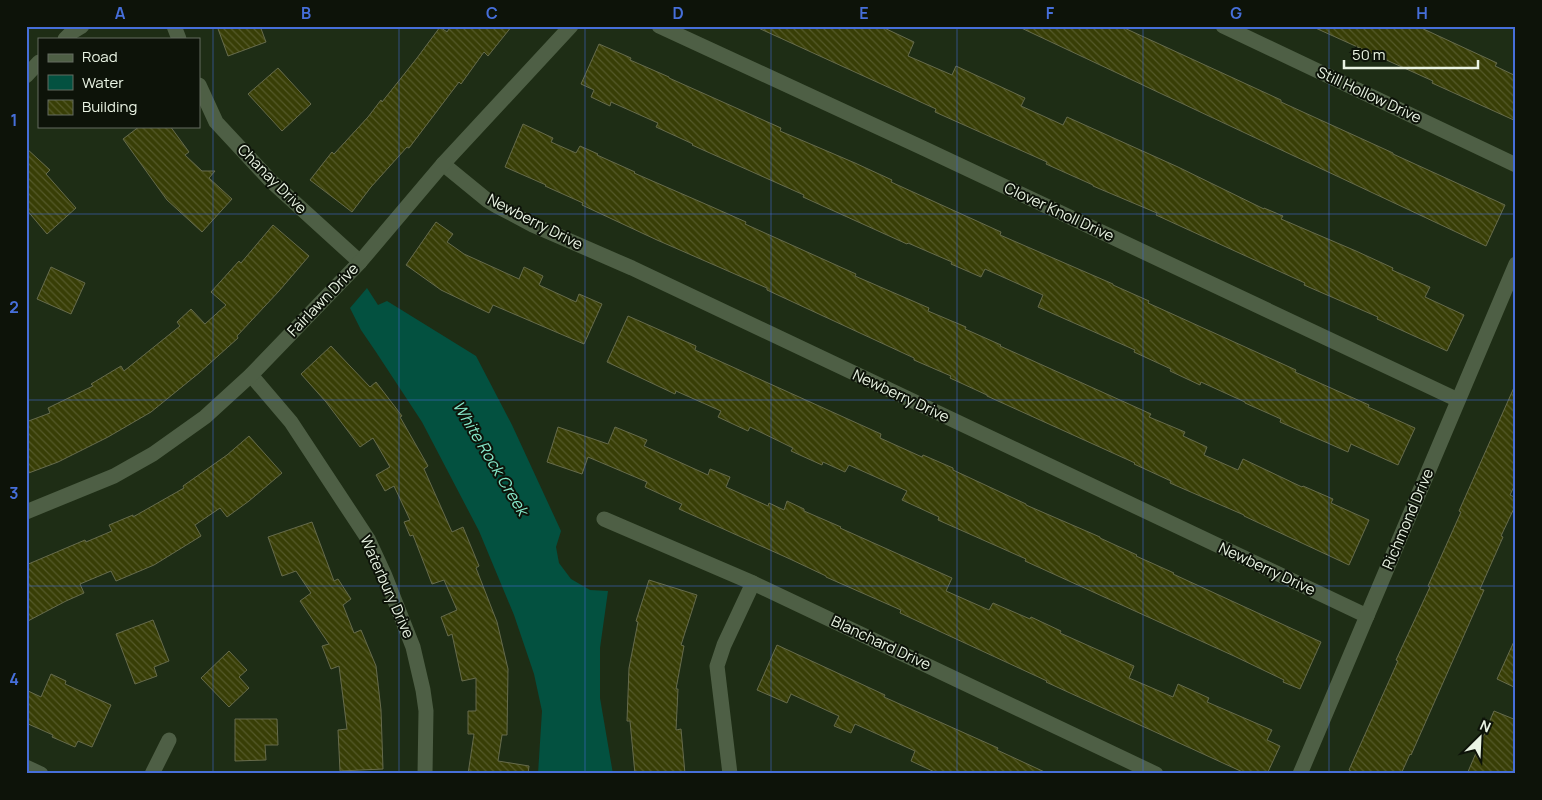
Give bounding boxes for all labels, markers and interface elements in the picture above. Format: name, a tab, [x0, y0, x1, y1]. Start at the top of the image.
text: A	[115, 2, 126, 24]
text: B	[301, 2, 311, 24]
text: C	[486, 2, 498, 24]
text: D	[672, 2, 684, 24]
text: E	[859, 2, 869, 24]
text: F	[1046, 2, 1055, 24]
text: G	[1230, 2, 1242, 24]
text: H	[1416, 2, 1428, 24]
legend	[38, 38, 200, 128]
scale bar	[1344, 38, 1478, 70]
text: 50 m	[1352, 44, 1386, 65]
text: Road	[82, 46, 118, 67]
street label: Still Hollow Drive	[1314, 61, 1425, 128]
text: Water	[82, 72, 124, 93]
text: Building	[82, 96, 137, 117]
text: 1	[10, 109, 18, 131]
street label: Chanay Drive	[233, 139, 312, 218]
street label: Clover Knoll Drive	[1001, 177, 1118, 246]
street label: Newberry Drive	[484, 188, 587, 255]
street label: Fairlawn Drive	[282, 258, 363, 341]
text: 2	[9, 296, 19, 318]
street label: Newberry Drive	[849, 364, 953, 427]
water label: White Rock Creek	[448, 397, 535, 521]
street label: Richmond Drive	[1377, 465, 1438, 572]
text: 3	[9, 482, 19, 504]
street label: Waterbury Drive	[355, 532, 420, 642]
street label: Newberry Drive	[1215, 537, 1319, 600]
street label: Blanchard Drive	[828, 610, 935, 675]
text: 4	[9, 668, 19, 690]
north arrow	[1454, 712, 1504, 762]
text: N	[1477, 715, 1494, 736]

